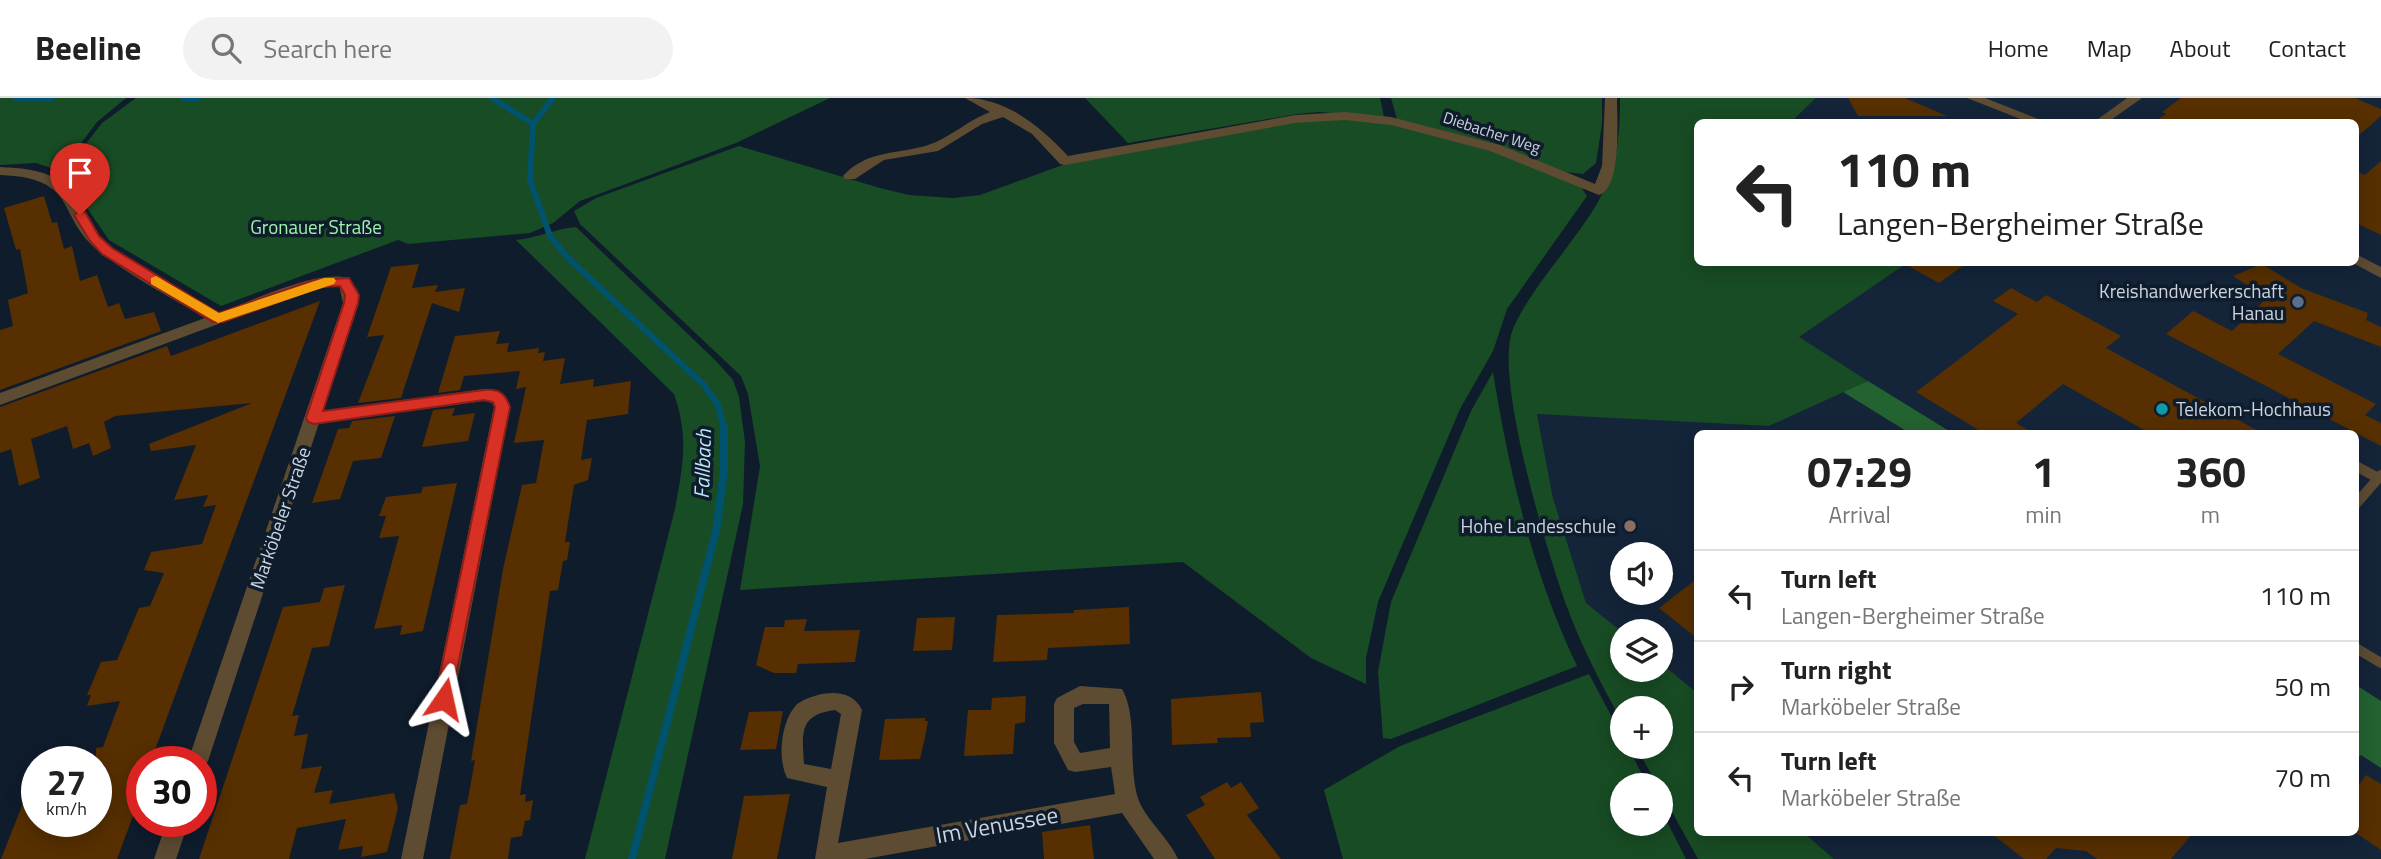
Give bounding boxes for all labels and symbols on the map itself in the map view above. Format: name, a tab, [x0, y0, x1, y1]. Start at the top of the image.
street label: Diebacher Weg	[1440, 105, 1544, 159]
pin	[50, 143, 110, 215]
park label: Gronauer Straße	[250, 212, 382, 241]
place label: Kreishandwerkerschaft Hanau	[2099, 276, 2284, 327]
marker: Kreishandwerkerschaft Hanau	[2290, 294, 2306, 310]
place label: Telekom-Hochhaus	[2176, 394, 2331, 423]
marker: Telekom-Hochhaus	[2154, 401, 2170, 417]
water label: Fallbach	[685, 428, 719, 499]
street label: Marköbeler Straße	[242, 443, 317, 593]
place label: Hohe Landesschule	[1461, 511, 1616, 540]
marker: Hohe Landesschule	[1622, 518, 1638, 534]
position arrow	[407, 662, 481, 736]
speed limit sign: 30	[126, 746, 217, 837]
street label: Im Venussee	[933, 797, 1061, 852]

